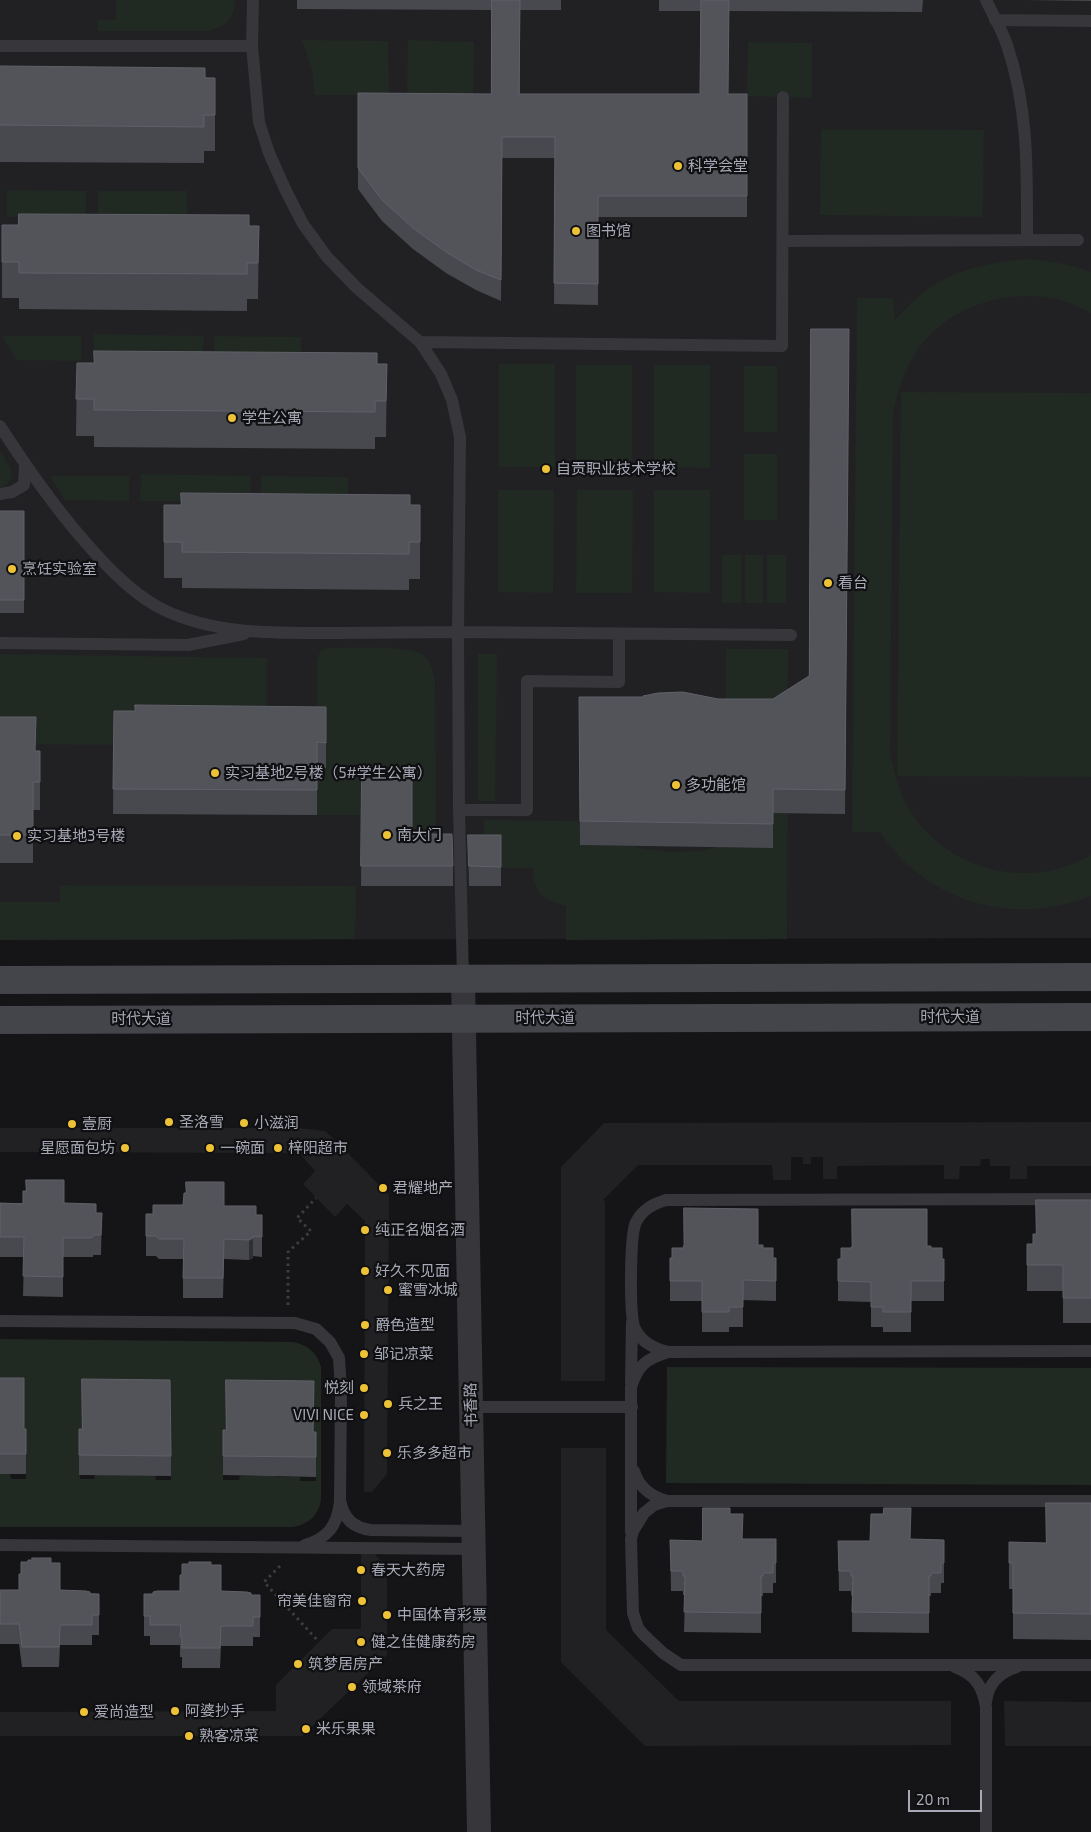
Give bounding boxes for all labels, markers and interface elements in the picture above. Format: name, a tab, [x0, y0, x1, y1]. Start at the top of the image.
place label: 科学会堂	[688, 157, 748, 175]
marker: 科学会堂	[672, 160, 684, 172]
place label: 图书馆	[586, 222, 631, 240]
marker: 图书馆	[570, 225, 582, 237]
place label: 学生公寓	[242, 409, 302, 427]
marker: 学生公寓	[226, 412, 238, 424]
place label: 自贡职业技术学校	[556, 460, 676, 478]
marker: 自贡职业技术学校	[540, 463, 552, 475]
place label: 烹饪实验室	[22, 560, 97, 578]
marker: 烹饪实验室	[6, 563, 18, 575]
place label: 看台	[838, 574, 868, 592]
marker: 看台	[822, 577, 834, 589]
place label: 实习基地2号楼（5#学生公寓）	[225, 764, 432, 782]
marker: 实习基地2号楼（5#学生公寓）	[209, 767, 221, 779]
place label: 多功能馆	[686, 776, 746, 794]
marker: 多功能馆	[670, 779, 682, 791]
place label: 南大门	[397, 826, 442, 844]
place label: 实习基地3号楼	[27, 827, 125, 845]
marker: 南大门	[381, 829, 393, 841]
marker: 实习基地3号楼	[11, 830, 23, 842]
street label: 时代大道	[920, 1008, 980, 1026]
street label: 时代大道	[515, 1009, 575, 1027]
street label: 时代大道	[111, 1010, 171, 1028]
place label: 圣洛雪	[179, 1113, 224, 1131]
place label: 小滋润	[254, 1114, 299, 1132]
place label: 壹厨	[82, 1115, 112, 1133]
marker: 圣洛雪	[163, 1116, 175, 1128]
marker: 小滋润	[238, 1117, 250, 1129]
marker: 壹厨	[66, 1118, 78, 1130]
place label: 星愿面包坊	[40, 1139, 115, 1157]
place label: 一碗面	[220, 1139, 265, 1157]
place label: 梓阳超市	[288, 1139, 348, 1157]
marker: 星愿面包坊	[119, 1142, 131, 1154]
marker: 一碗面	[204, 1142, 216, 1154]
marker: 梓阳超市	[272, 1142, 284, 1154]
place label: 君耀地产	[393, 1179, 453, 1197]
marker: 君耀地产	[377, 1182, 389, 1194]
place label: 纯正名烟名酒	[375, 1221, 465, 1239]
marker: 纯正名烟名酒	[359, 1224, 371, 1236]
place label: 好久不见面	[375, 1262, 450, 1280]
marker: 好久不见面	[359, 1265, 371, 1277]
place label: 蜜雪冰城	[398, 1281, 458, 1299]
marker: 蜜雪冰城	[382, 1284, 394, 1296]
place label: 爵色造型	[375, 1316, 435, 1334]
marker: 爵色造型	[359, 1319, 371, 1331]
place label: 邹记凉菜	[374, 1345, 434, 1363]
marker: 邹记凉菜	[358, 1348, 370, 1360]
place label: 悦刻	[324, 1379, 354, 1397]
marker: 悦刻	[358, 1382, 370, 1394]
street label: 书香路	[462, 1382, 480, 1428]
place label: 兵之王	[398, 1395, 443, 1413]
marker: 兵之王	[382, 1398, 394, 1410]
place label: VIVI NICE	[293, 1406, 354, 1424]
marker: VIVI NICE	[358, 1409, 370, 1421]
place label: 乐多多超市	[397, 1444, 472, 1462]
marker: 乐多多超市	[381, 1447, 393, 1459]
place label: 春天大药房	[371, 1561, 446, 1579]
marker: 春天大药房	[355, 1564, 367, 1576]
place label: 帘美佳窗帘	[277, 1592, 352, 1610]
marker: 帘美佳窗帘	[356, 1595, 368, 1607]
place label: 中国体育彩票	[397, 1606, 487, 1624]
marker: 中国体育彩票	[381, 1609, 393, 1621]
place label: 健之佳健康药房	[371, 1633, 476, 1651]
marker: 健之佳健康药房	[355, 1636, 367, 1648]
place label: 筑梦居房产	[308, 1655, 383, 1673]
marker: 筑梦居房产	[292, 1658, 304, 1670]
place label: 领域茶府	[362, 1678, 422, 1696]
marker: 领域茶府	[346, 1681, 358, 1693]
place label: 阿婆抄手	[185, 1702, 245, 1720]
place label: 爱尚造型	[94, 1703, 154, 1721]
marker: 阿婆抄手	[169, 1705, 181, 1717]
marker: 爱尚造型	[78, 1706, 90, 1718]
place label: 米乐果果	[316, 1720, 376, 1738]
marker: 米乐果果	[300, 1723, 312, 1735]
place label: 熟客凉菜	[199, 1727, 259, 1745]
marker: 熟客凉菜	[183, 1730, 195, 1742]
scale bar	[911, 1780, 985, 1812]
text: 20 m	[916, 1790, 950, 1808]

